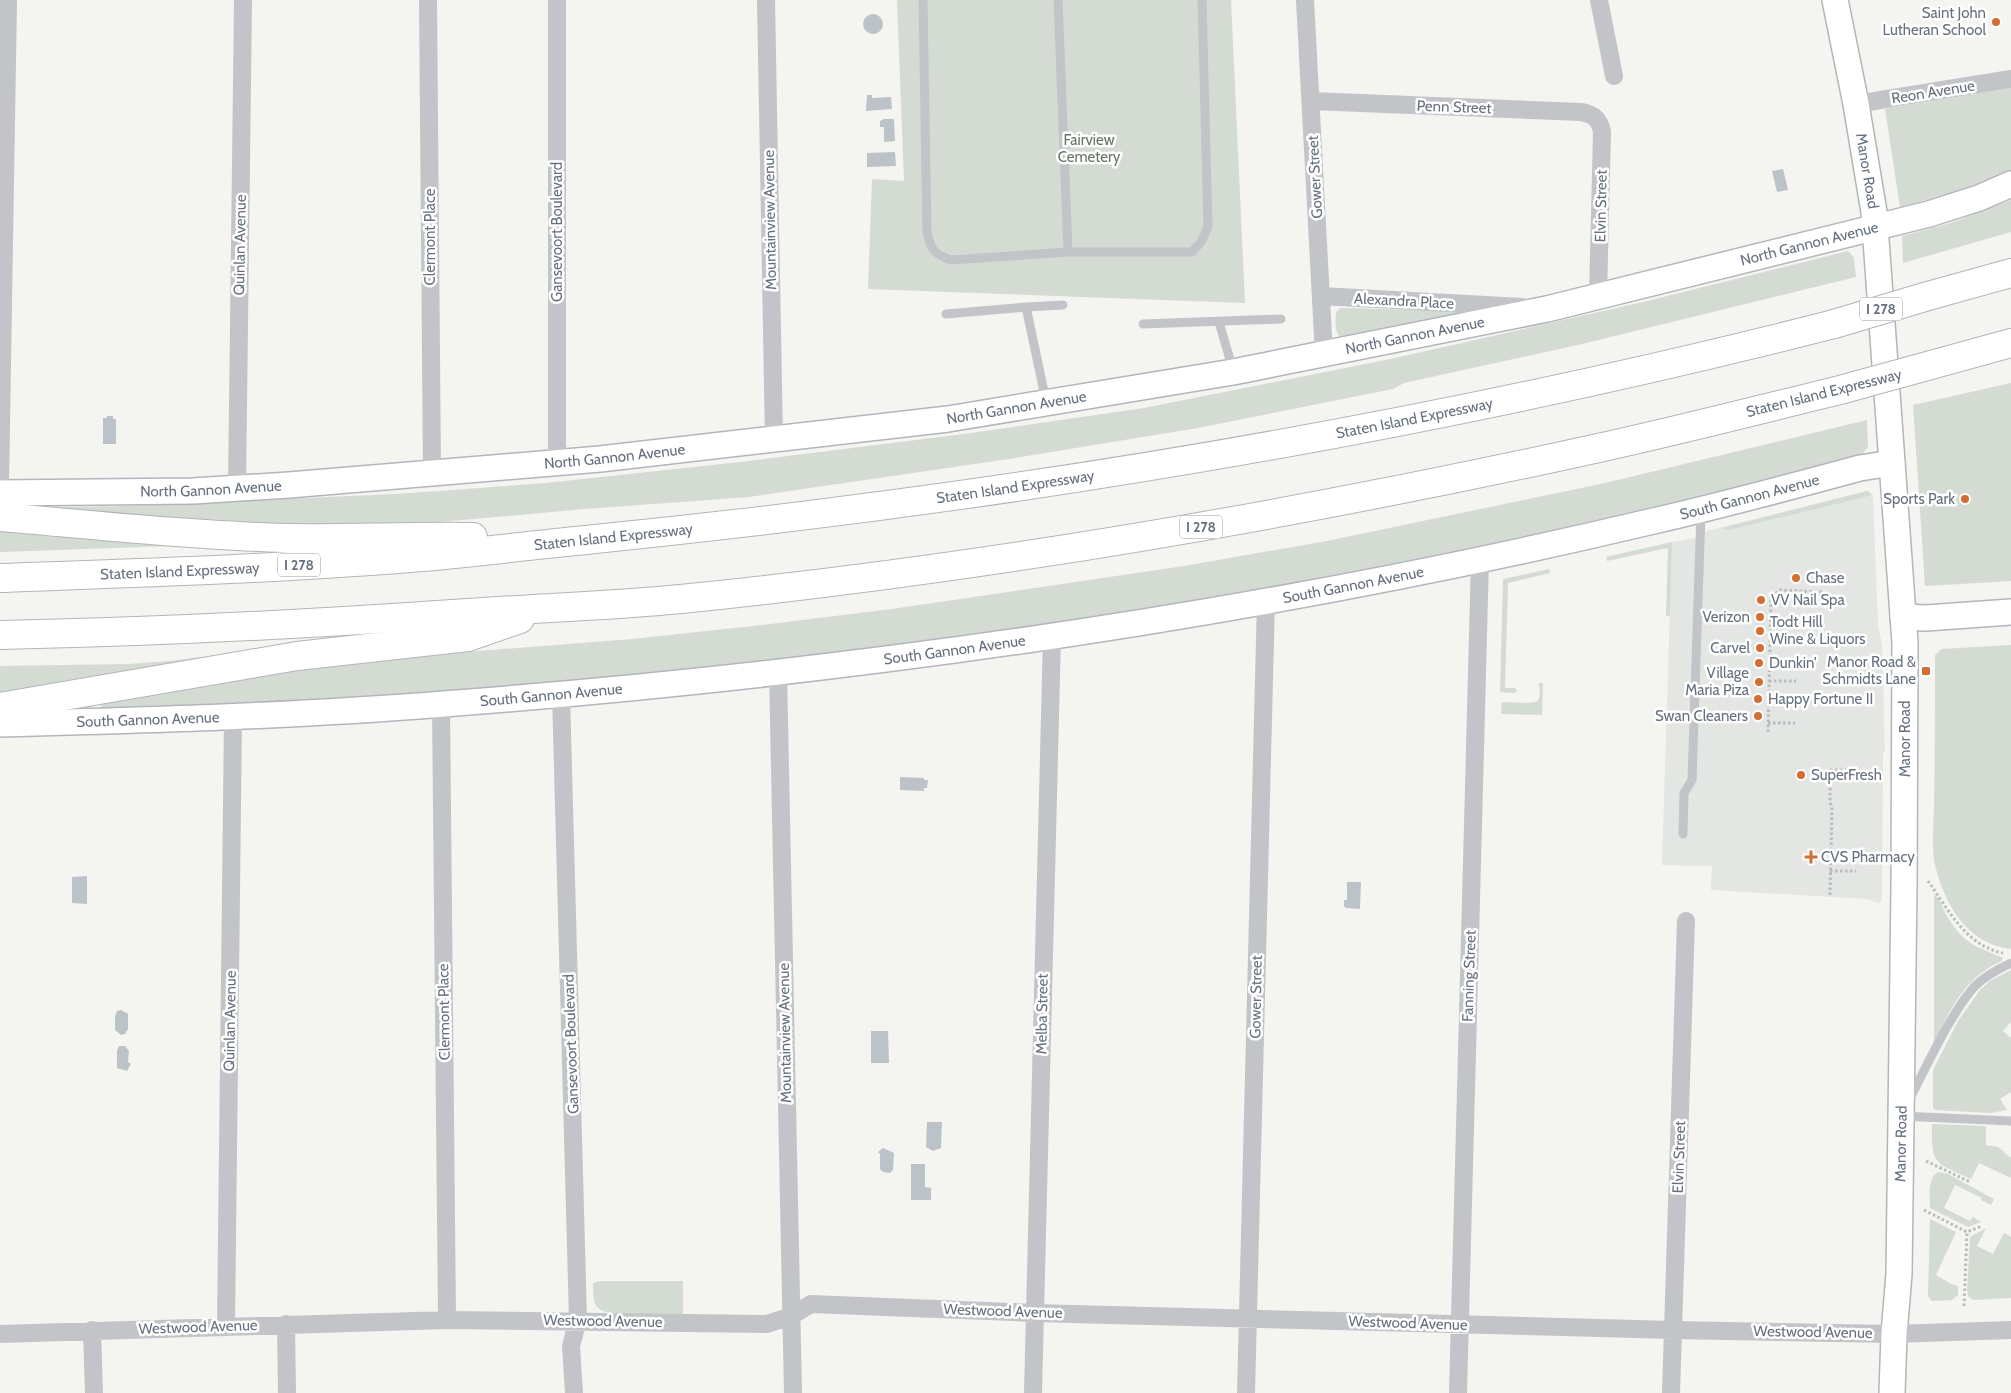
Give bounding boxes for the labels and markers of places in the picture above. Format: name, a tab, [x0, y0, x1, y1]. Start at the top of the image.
place label: Saint John Lutheran School	[1883, 4, 1986, 39]
marker: Saint John Lutheran School	[1990, 16, 2002, 28]
place label: Sports Park	[1883, 490, 1955, 508]
marker: Sports Park	[1959, 493, 1971, 505]
place label: Chase	[1806, 569, 1845, 587]
marker: Chase	[1790, 572, 1802, 584]
place label: VV Nail Spa	[1771, 591, 1845, 609]
marker: VV Nail Spa	[1755, 594, 1767, 606]
place label: Verizon	[1703, 608, 1750, 626]
marker: Verizon	[1754, 611, 1766, 623]
place label: Todt Hill Wine & Liquors	[1770, 613, 1865, 648]
marker: Todt Hill Wine & Liquors	[1754, 625, 1766, 637]
place label: Carvel	[1710, 639, 1750, 657]
marker: Carvel	[1754, 642, 1766, 654]
place label: Manor Road & Schmidts Lane	[1822, 653, 1916, 688]
place label: Dunkin'	[1769, 654, 1817, 672]
marker: Dunkin'	[1753, 657, 1765, 669]
place label: Village Maria Piza	[1685, 664, 1750, 699]
marker: Manor Road & Schmidts Lane	[1920, 665, 1932, 677]
marker: Village Maria Piza	[1753, 676, 1765, 688]
place label: Happy Fortune II	[1768, 690, 1873, 708]
marker: Happy Fortune II	[1752, 693, 1764, 705]
place label: Swan Cleaners	[1655, 707, 1748, 725]
marker: Swan Cleaners	[1752, 710, 1764, 722]
place label: SuperFresh	[1811, 766, 1882, 784]
marker: SuperFresh	[1795, 769, 1807, 781]
place label: CVS Pharmacy	[1821, 848, 1915, 866]
marker: CVS Pharmacy	[1805, 851, 1817, 863]

